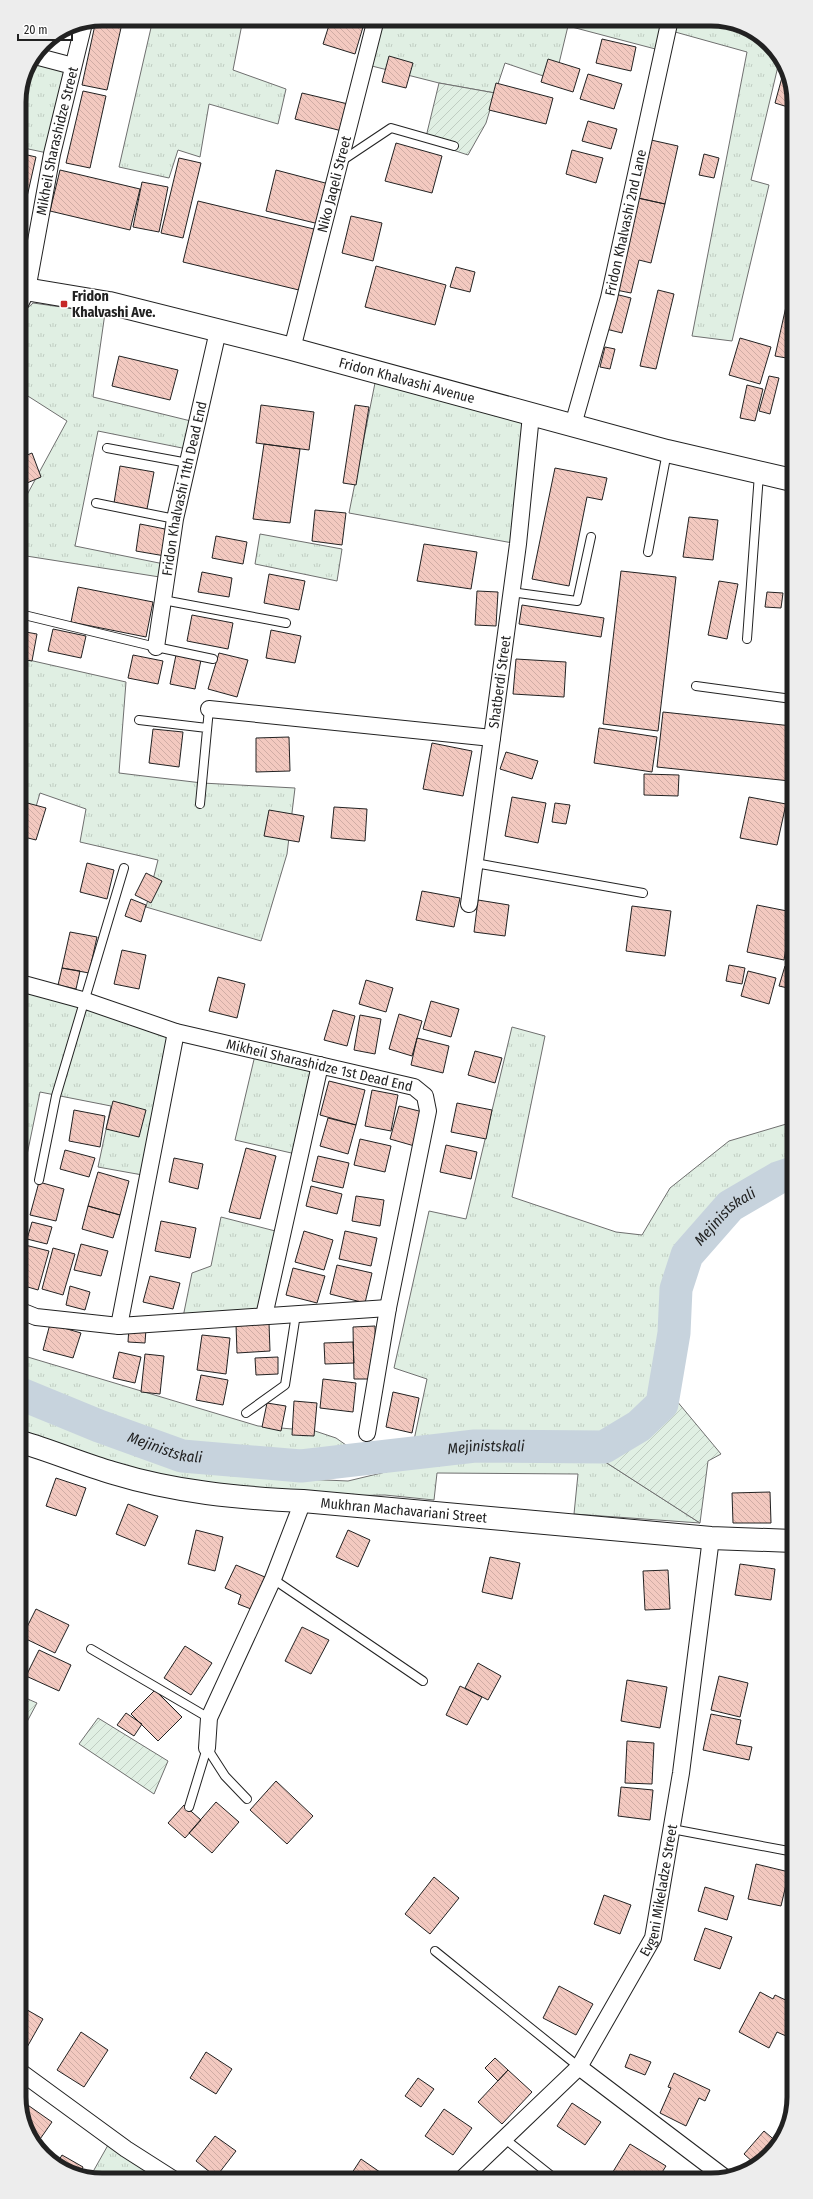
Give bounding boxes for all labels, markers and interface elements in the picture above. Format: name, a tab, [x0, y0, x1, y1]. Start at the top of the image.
scale bar	[18, 16, 72, 42]
text: 20 m	[24, 23, 48, 37]
street label: Mikheil Sharashidze Street	[33, 65, 82, 217]
street label: Niko Jaqeli Street	[314, 134, 355, 235]
street label: Fridon Khalvashi 2nd Lane	[602, 148, 650, 298]
place label: Fridon Khalvashi Ave.	[72, 288, 155, 321]
marker: Fridon Khalvashi Ave.	[59, 299, 69, 309]
street label: Fridon Khalvashi Avenue	[337, 354, 477, 407]
street label: Fridon Khalvashi 11th Dead End	[159, 400, 211, 577]
street label: Shatberdi Street	[485, 634, 515, 729]
street label: Mikheil Sharashidze 1st Dead End	[225, 1036, 414, 1095]
water label: Mejinistskali	[691, 1184, 759, 1249]
water label: Mejinistskali	[125, 1428, 203, 1467]
water label: Mejinistskali	[446, 1437, 525, 1458]
street label: Mukhran Machavariani Street	[320, 1495, 488, 1527]
street label: Evgeni Mikeladze Street	[636, 1823, 681, 1960]

